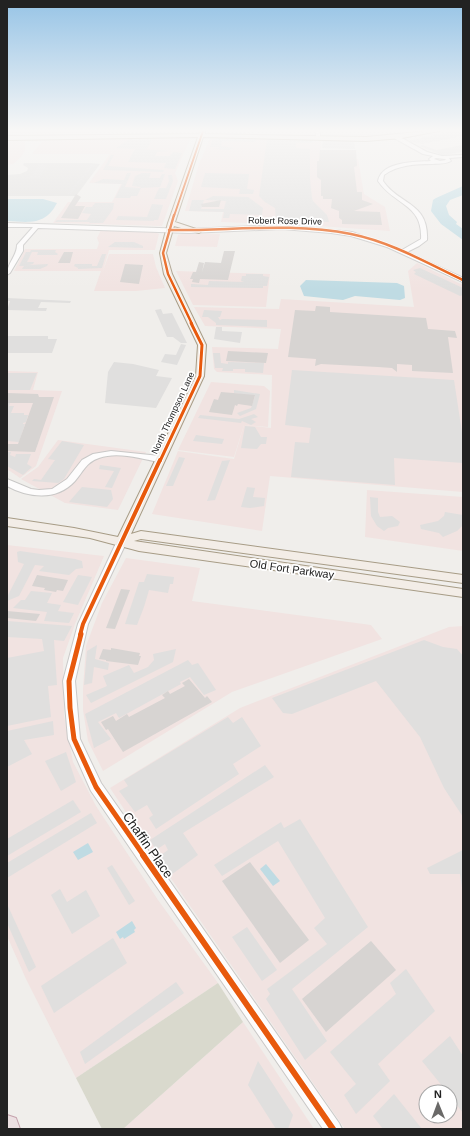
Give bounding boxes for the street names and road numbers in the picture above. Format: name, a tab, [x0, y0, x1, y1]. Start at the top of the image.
street label: Robert Rose Drive	[248, 215, 322, 227]
street label: North Thompson Lane	[150, 370, 196, 456]
street label: Old Fort Parkway	[249, 557, 335, 581]
street label: Chaffin Place	[120, 809, 176, 881]

